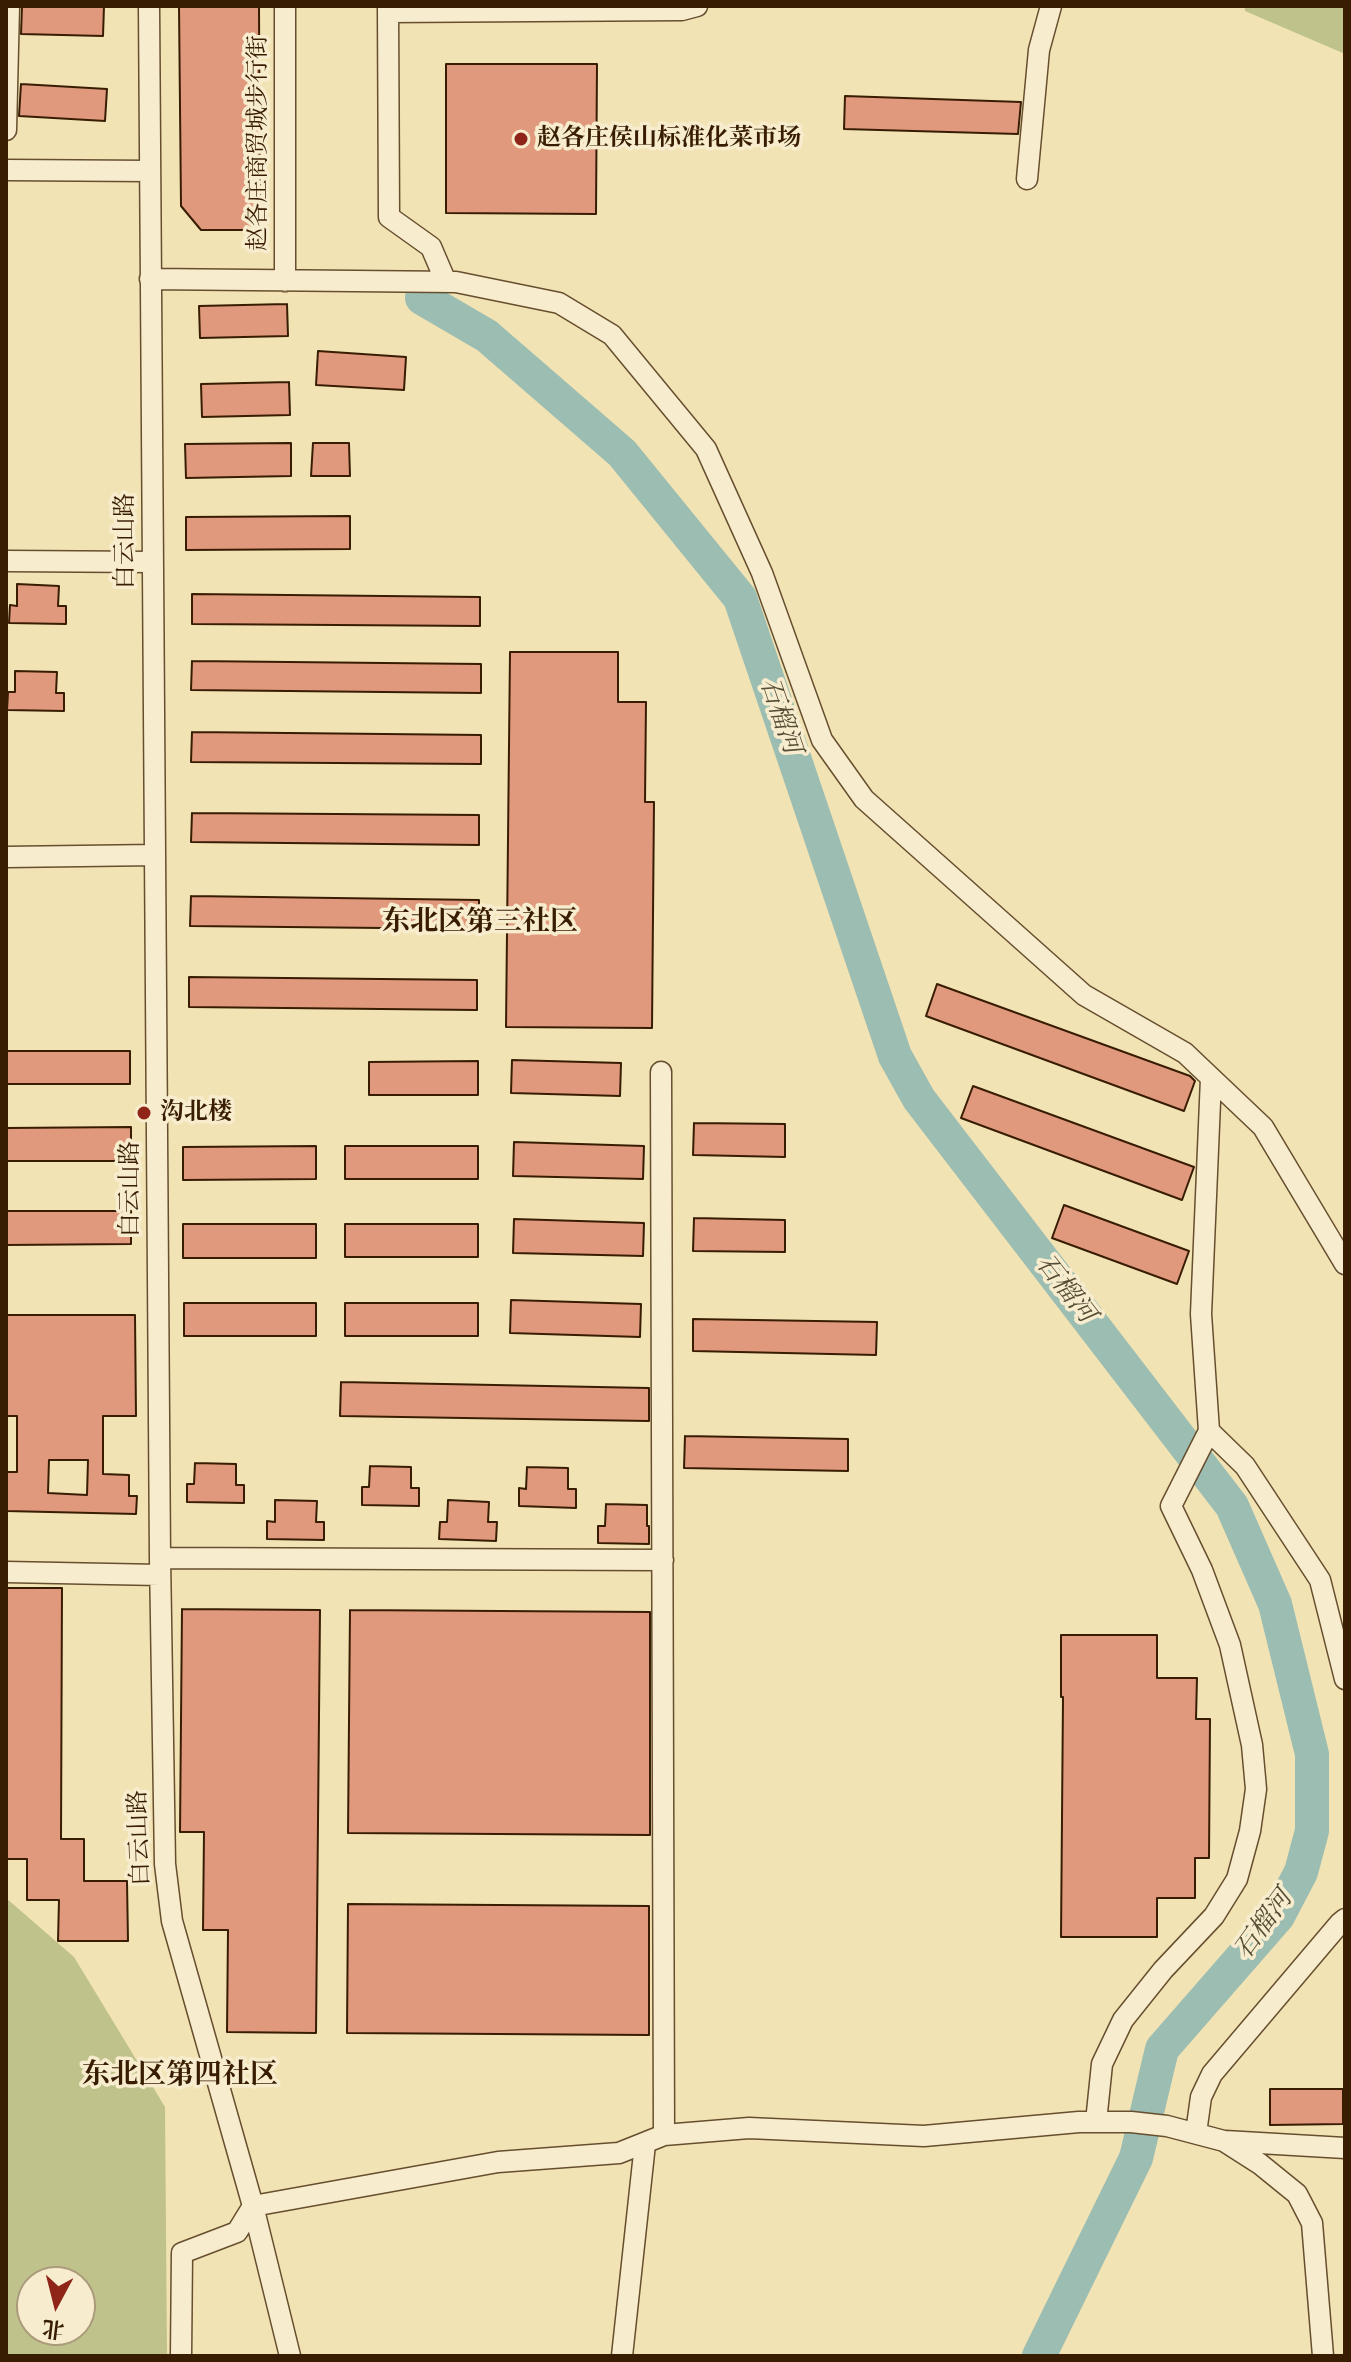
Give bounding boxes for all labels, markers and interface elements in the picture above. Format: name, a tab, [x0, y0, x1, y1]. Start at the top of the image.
street label: 赵各庄商贸城步行街	[245, 35, 273, 251]
place label: 赵各庄侯山标准化菜市场	[537, 125, 801, 153]
marker: 赵各庄侯山标准化菜市场	[512, 130, 530, 148]
street label: 白云山路	[112, 493, 140, 589]
water label: 石榴河	[753, 674, 807, 758]
district label: 东北区第三社区	[382, 906, 578, 940]
place label: 沟北楼	[160, 1099, 232, 1127]
marker: 沟北楼	[135, 1104, 153, 1122]
street label: 白云山路	[117, 1141, 145, 1237]
water label: 石榴河	[1029, 1249, 1101, 1329]
street label: 白云山路	[124, 1790, 156, 1886]
water label: 石榴河	[1228, 1884, 1300, 1966]
district label: 东北区第四社区	[82, 2059, 278, 2093]
north arrow	[16, 2266, 96, 2346]
text: 北	[41, 2316, 66, 2340]

